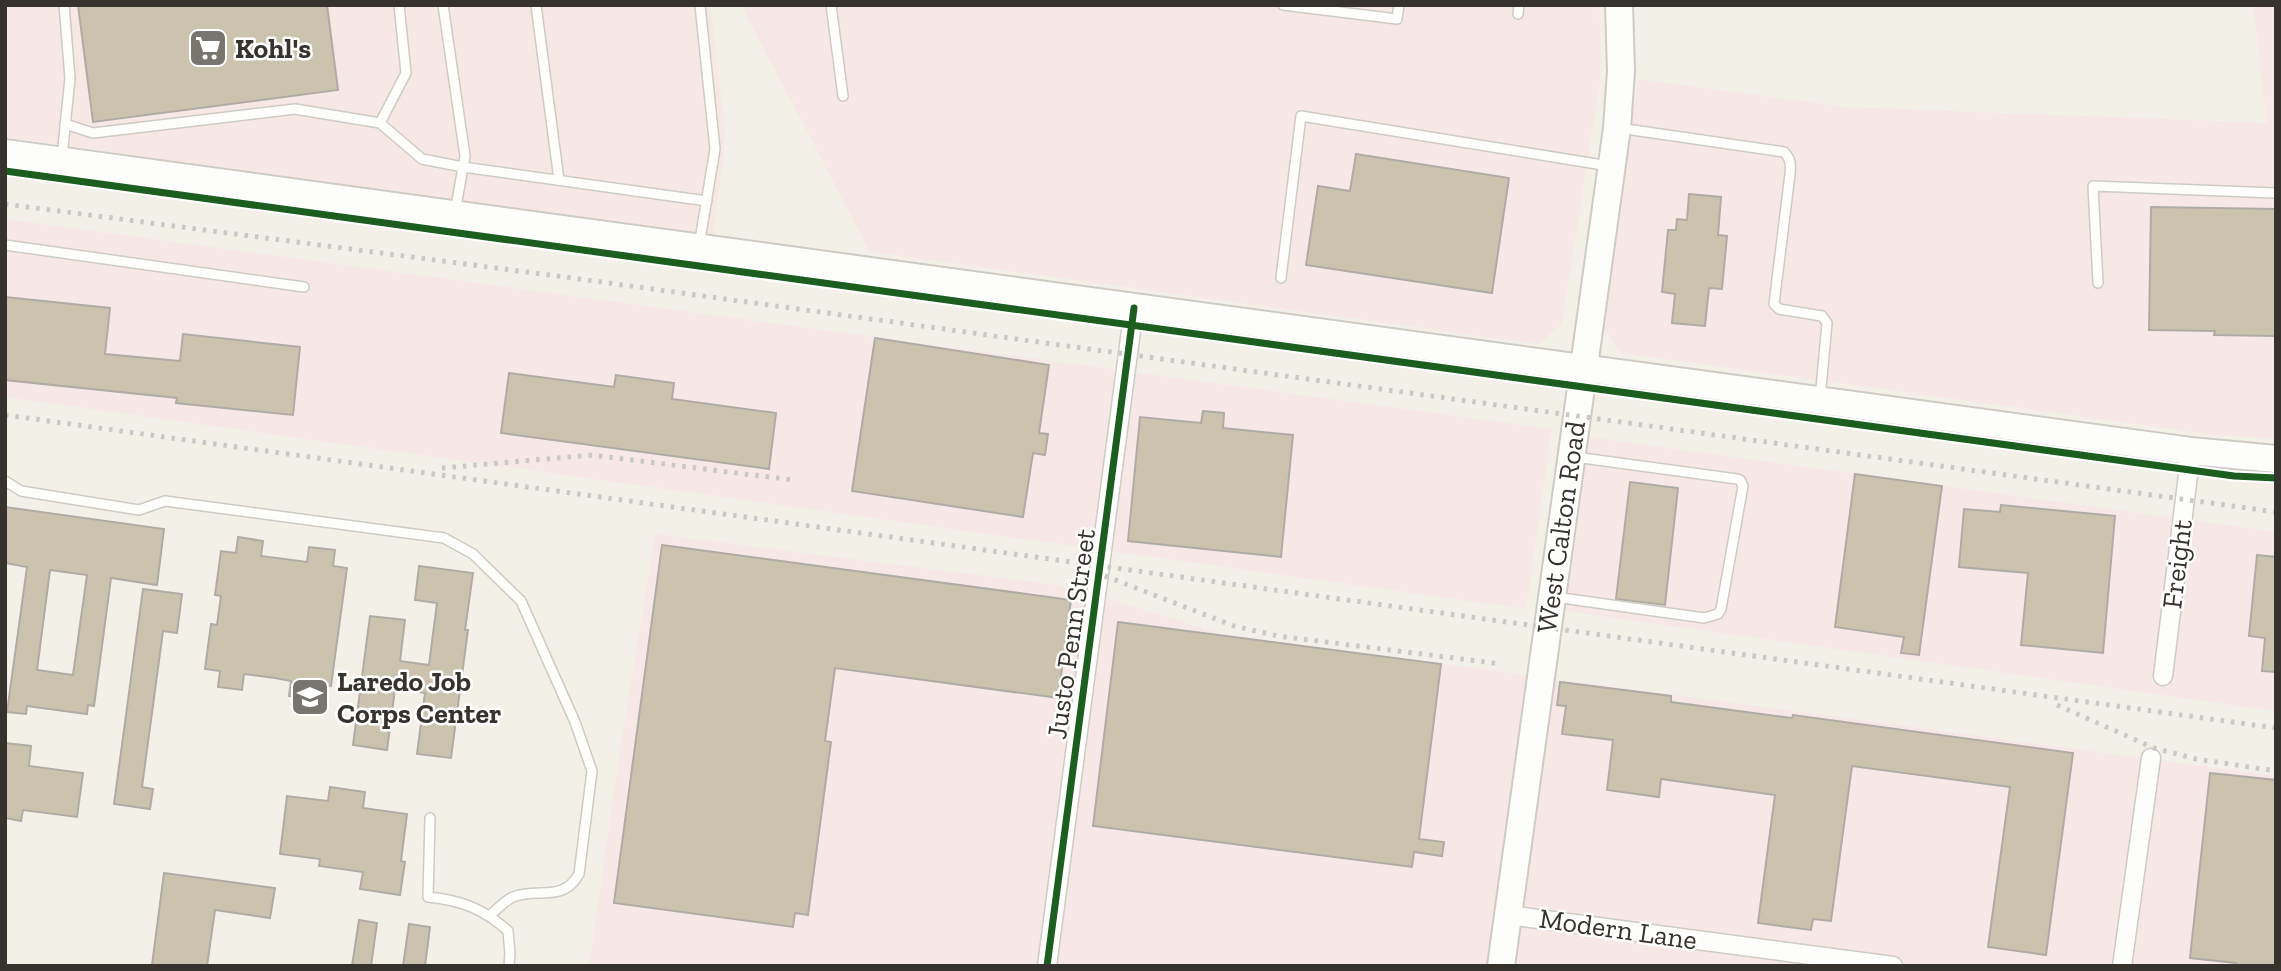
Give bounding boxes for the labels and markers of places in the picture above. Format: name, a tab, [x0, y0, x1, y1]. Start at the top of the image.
supermarket icon: Kohl's	[187, 27, 229, 69]
place label: Kohl's	[235, 32, 311, 65]
place label: Laredo Job Corps Center	[337, 665, 501, 730]
school or university icon: Laredo Job Corps Center	[289, 676, 331, 718]

